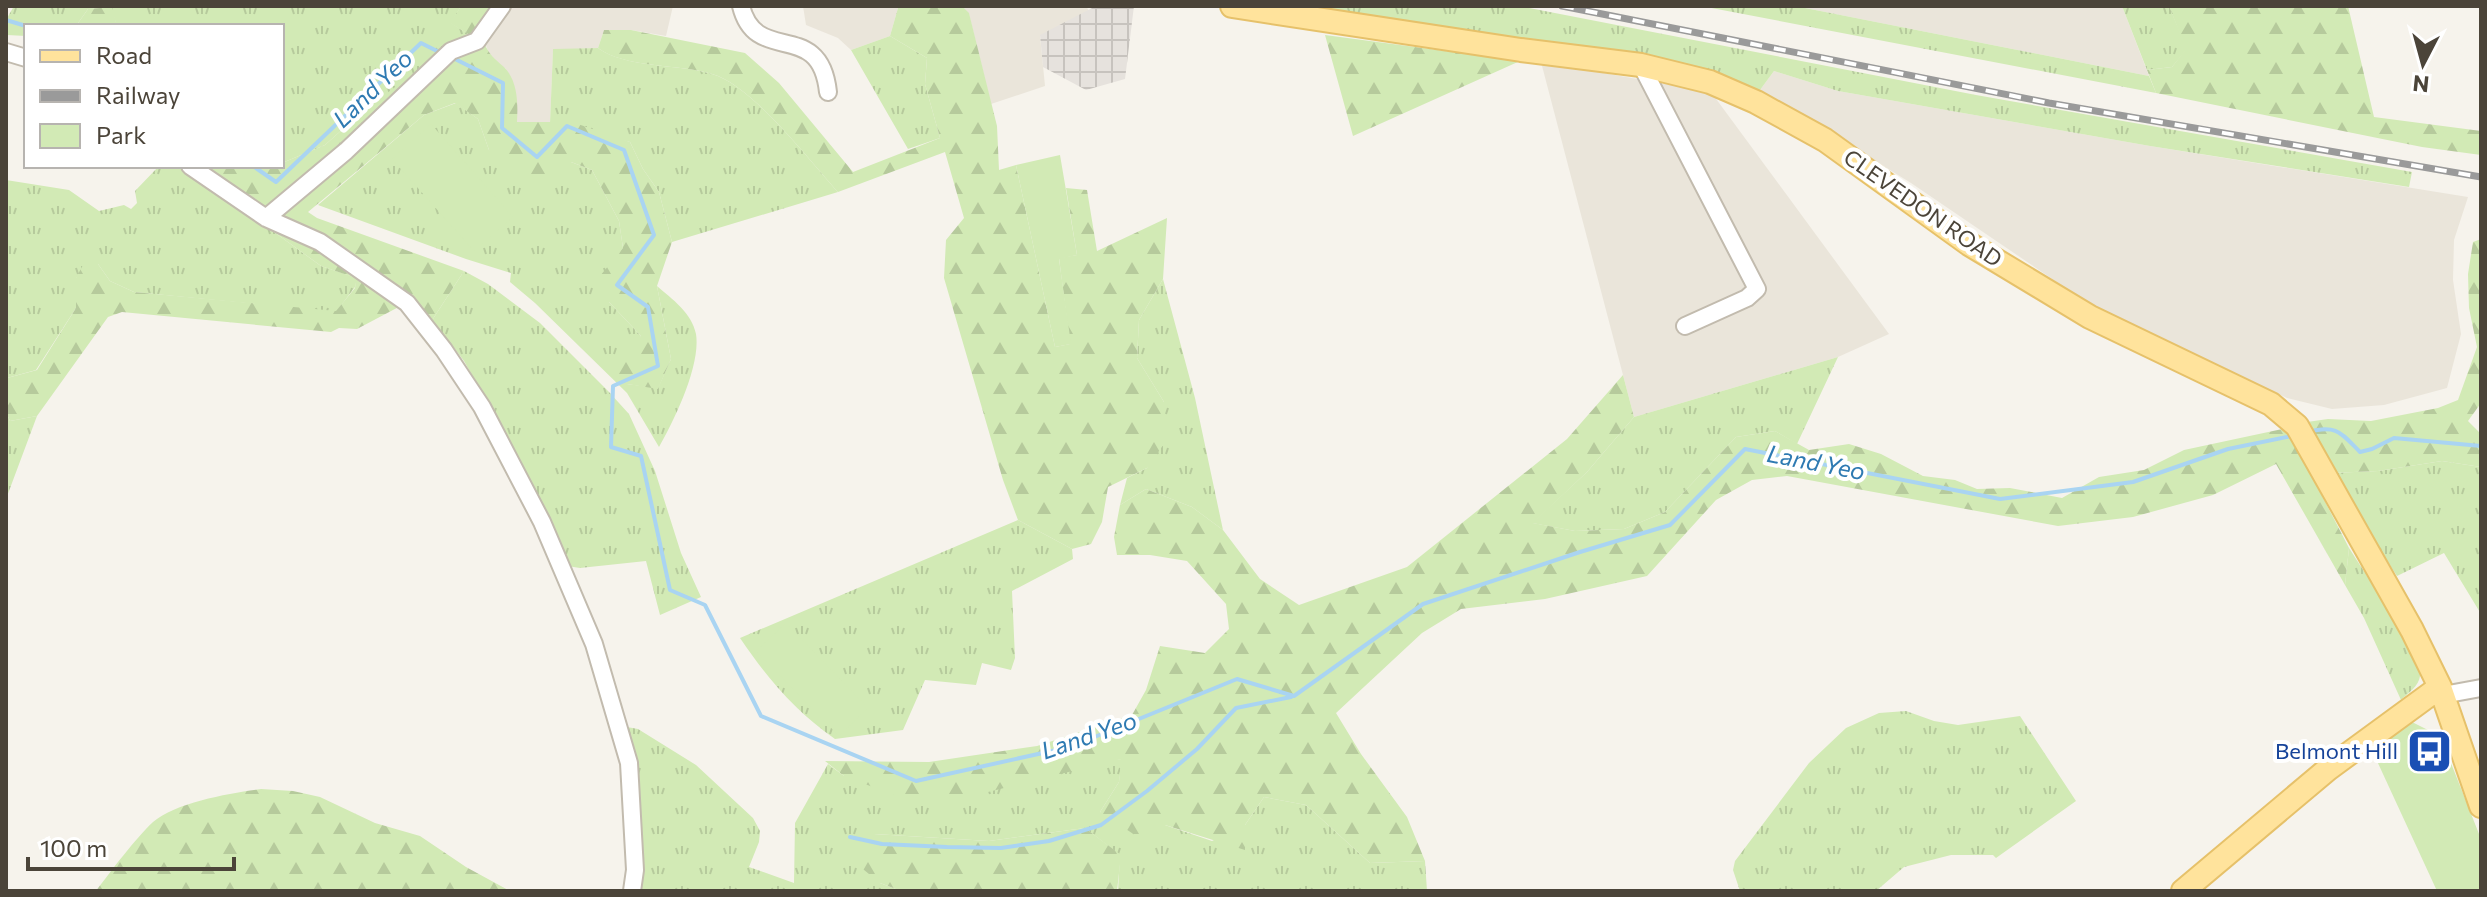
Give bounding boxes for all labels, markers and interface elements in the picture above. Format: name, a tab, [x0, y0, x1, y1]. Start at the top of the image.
legend	[24, 24, 284, 168]
north arrow	[2383, 24, 2463, 104]
text: Road	[96, 40, 152, 69]
water label: Land Yeo	[326, 43, 418, 133]
text: N	[2411, 70, 2430, 99]
text: Railway	[96, 80, 181, 109]
text: Park	[96, 120, 146, 149]
street label: CLEVEDON ROAD	[1839, 143, 2008, 272]
water label: Land Yeo	[1765, 438, 1868, 485]
water label: Land Yeo	[1037, 705, 1140, 764]
bus stop icon: Belmont Hill	[2405, 727, 2453, 775]
place label: Belmont Hill	[2275, 737, 2398, 764]
scale bar	[28, 821, 234, 871]
text: 100 m	[40, 833, 107, 862]

